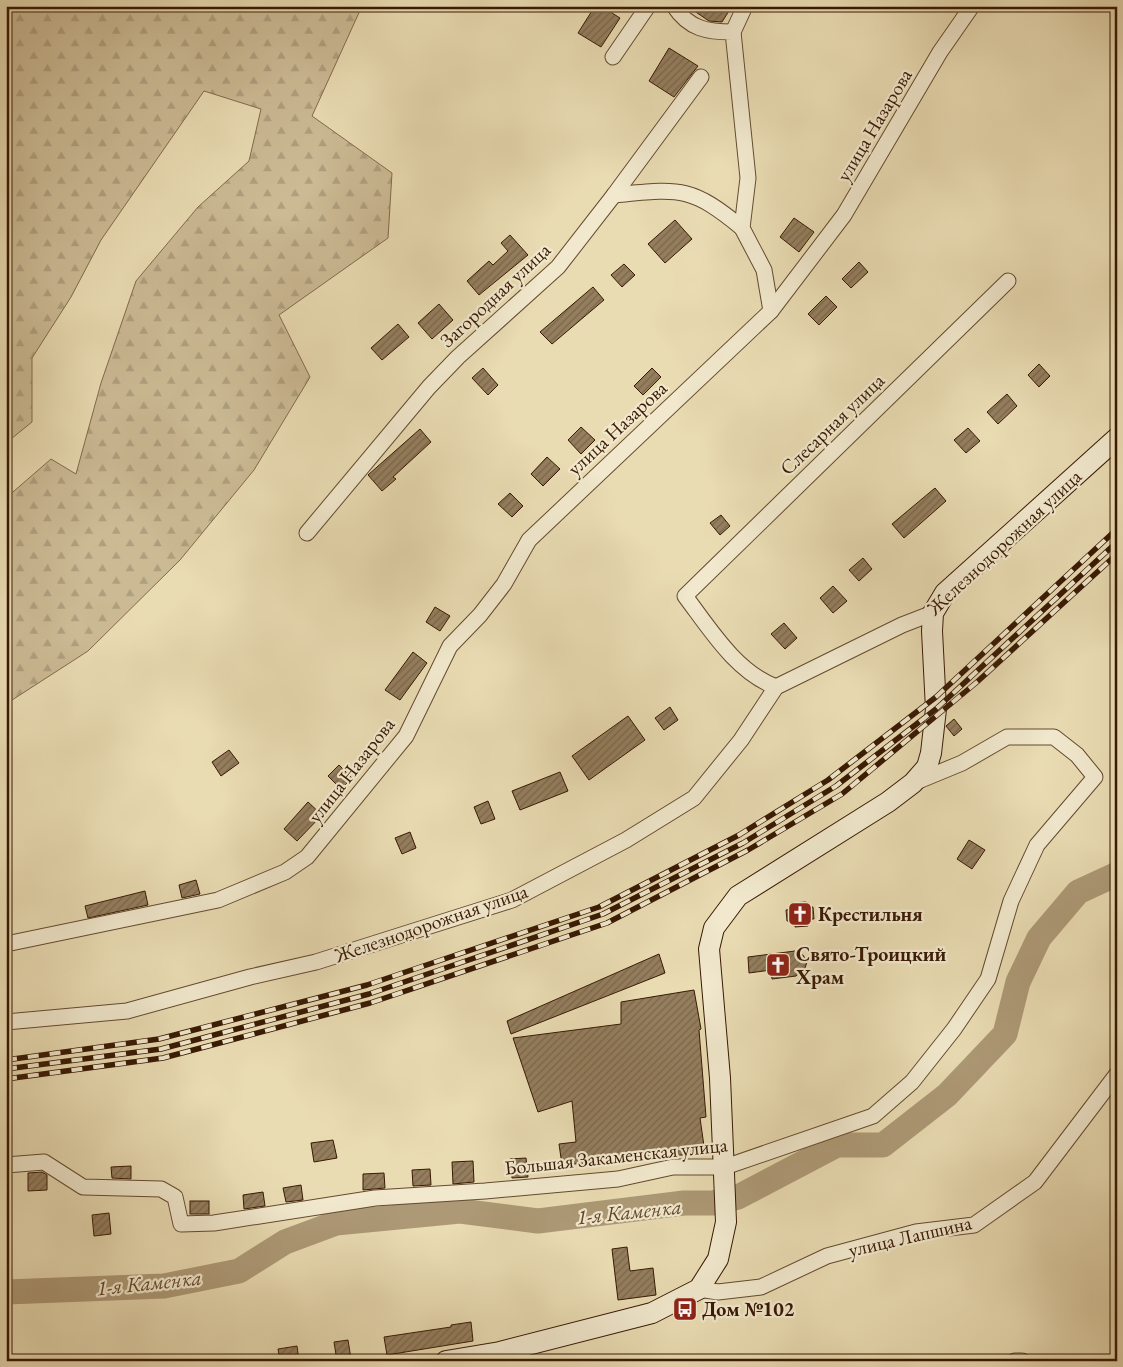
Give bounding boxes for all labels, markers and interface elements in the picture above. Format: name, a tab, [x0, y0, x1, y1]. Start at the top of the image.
street label: улица Назарова	[830, 64, 918, 186]
street label: Загородная улица	[434, 237, 556, 353]
street label: Слесарная улица	[774, 368, 890, 480]
street label: улица Назарова	[562, 375, 672, 481]
street label: Железнодорожная улица	[920, 463, 1087, 621]
street label: улица Назарова	[302, 712, 400, 828]
street label: Железнодорожная улица	[330, 878, 531, 969]
church icon: Крестильня	[787, 901, 813, 927]
place label: Крестильня	[818, 901, 923, 927]
place label: Свято-Троицкий Храм	[795, 941, 946, 990]
church icon: Свято-Троицкий Храм	[765, 952, 791, 978]
street label: Большая Закаменская улица	[503, 1131, 729, 1181]
water label: 1-я Каменка	[575, 1193, 683, 1230]
street label: улица Лапшина	[846, 1209, 974, 1263]
water label: 1-я Каменка	[95, 1264, 203, 1301]
bus stop icon: Дом №102	[672, 1296, 698, 1322]
place label: Дом №102	[702, 1296, 795, 1322]

